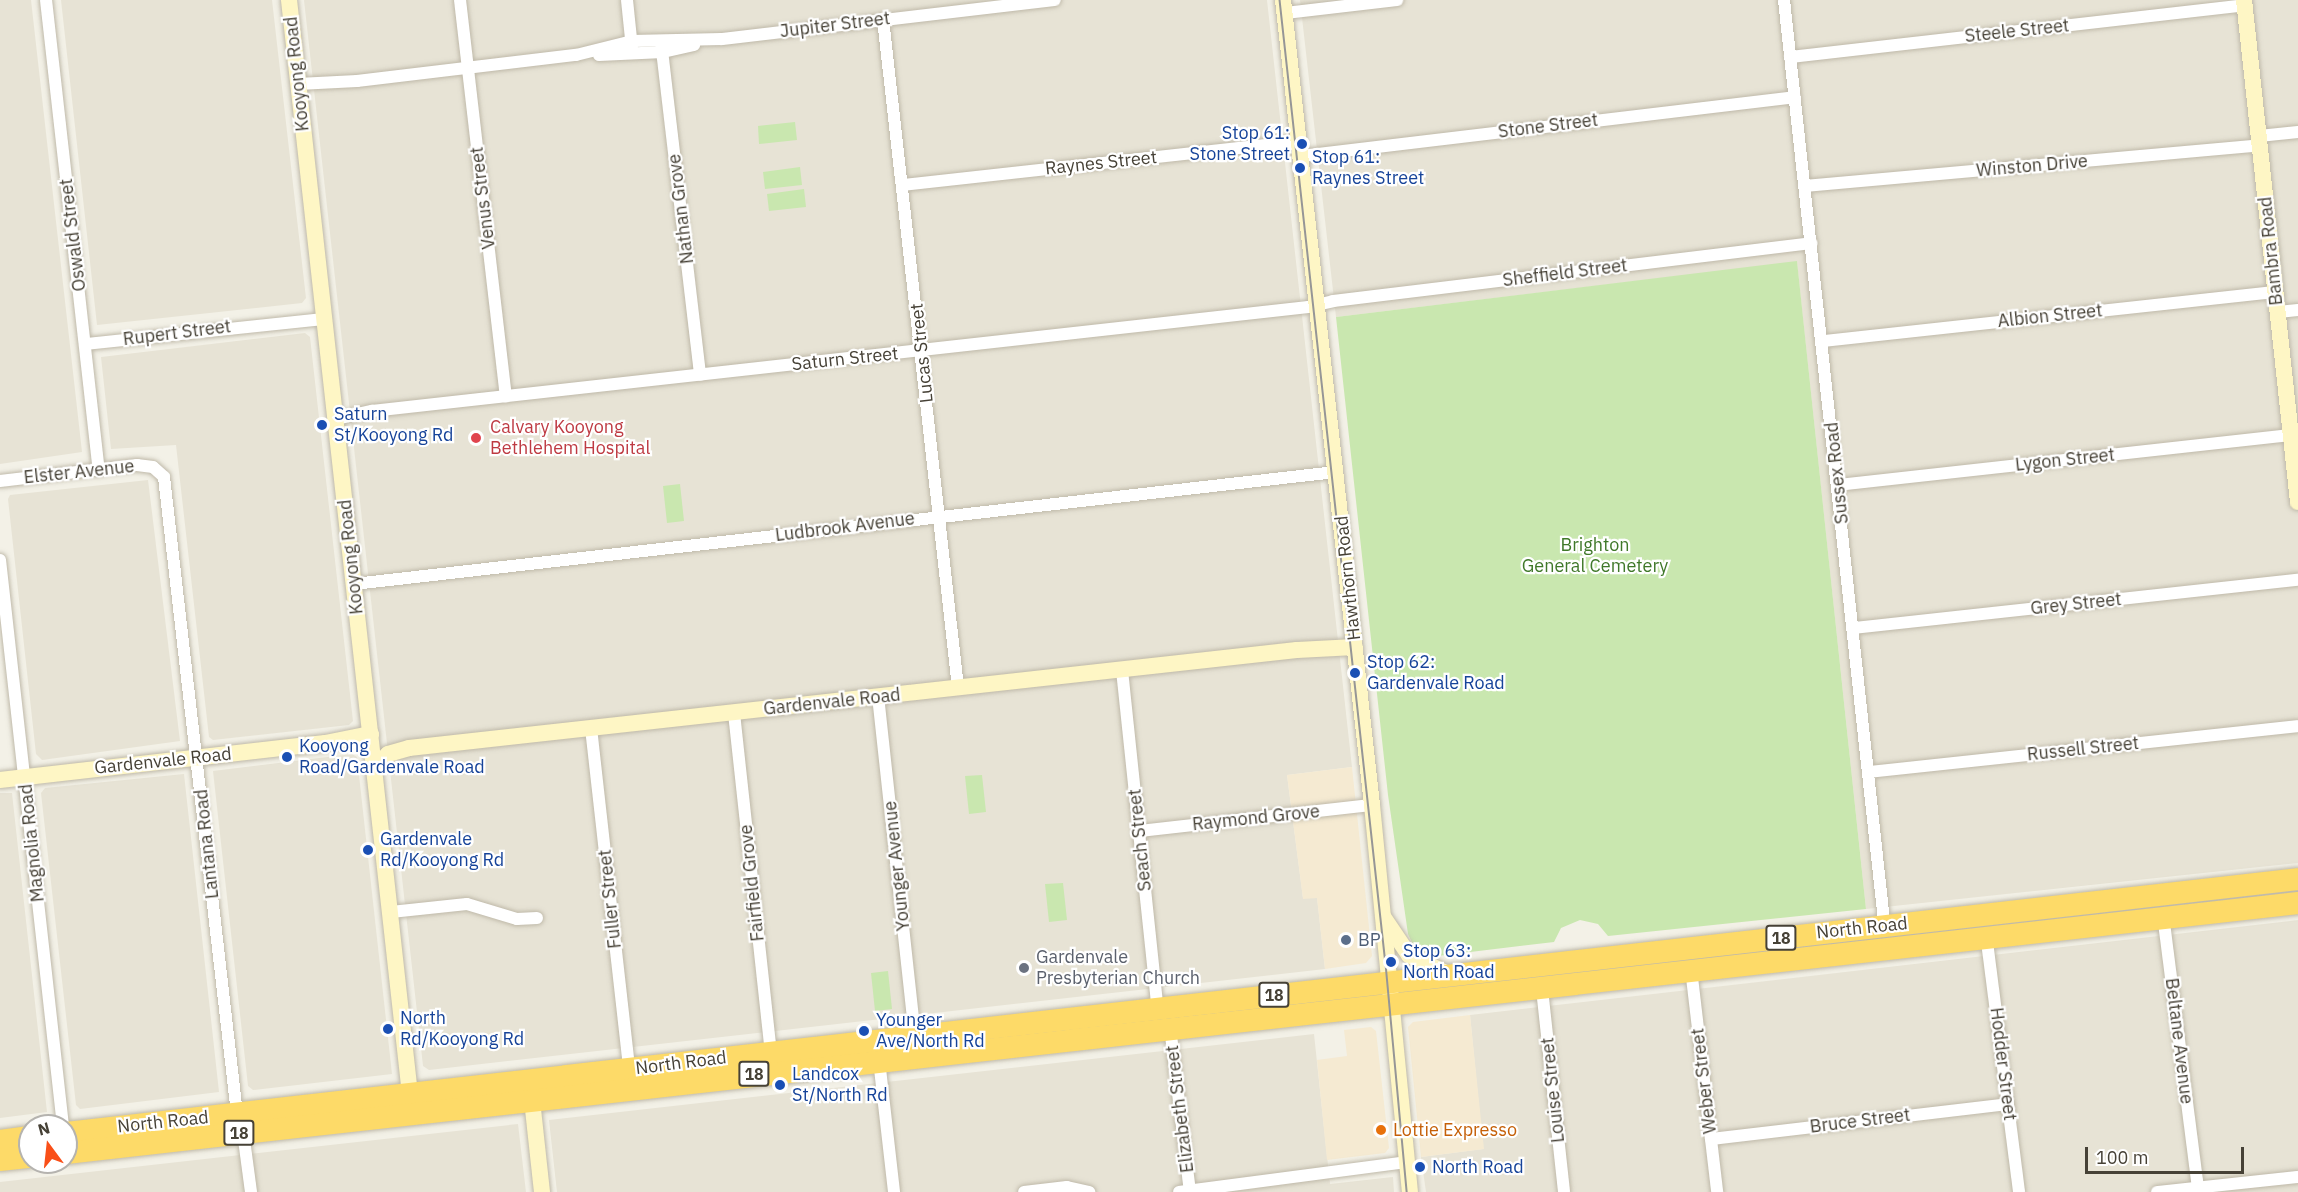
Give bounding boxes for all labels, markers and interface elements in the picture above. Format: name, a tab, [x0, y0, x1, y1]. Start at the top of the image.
street label: Jupiter Street	[779, 8, 891, 42]
street label: Steele Street	[1964, 15, 2070, 47]
street label: Kooyong Road	[280, 16, 314, 132]
street label: Stone Street	[1497, 109, 1599, 143]
place label: Stop 61: Stone Street	[1189, 123, 1290, 166]
marker: Stop 61: Stone Street	[1295, 137, 1309, 151]
street label: Venus Street	[466, 145, 500, 251]
street label: Raynes Street	[1044, 146, 1158, 180]
place label: Stop 61: Raynes Street	[1312, 147, 1424, 190]
street label: Winston Drive	[1975, 150, 2089, 182]
street label: Nathan Grove	[664, 153, 698, 265]
marker: Stop 61: Raynes Street	[1293, 161, 1307, 175]
street label: Oswald Street	[55, 177, 91, 293]
street label: Bambra Road	[2255, 196, 2287, 306]
street label: Sheffield Street	[1501, 255, 1629, 291]
street label: Albion Street	[1997, 300, 2103, 332]
street label: Lucas Street	[906, 302, 938, 404]
street label: Rupert Street	[122, 316, 232, 350]
street label: Saturn Street	[791, 343, 899, 375]
place label: Saturn St/Kooyong Rd	[334, 404, 453, 446]
place label: Calvary Kooyong Bethlehem Hospital	[490, 417, 650, 460]
marker: Saturn St/Kooyong Rd	[315, 418, 329, 432]
street label: Sussex Road	[1821, 421, 1853, 525]
marker: Calvary Kooyong Bethlehem Hospital	[467, 429, 485, 447]
street label: Lygon Street	[2014, 444, 2116, 476]
street label: Elster Avenue	[23, 455, 135, 489]
street label: Kooyong Road	[334, 499, 368, 615]
street label: Ludbrook Avenue	[774, 508, 916, 546]
street label: Hawthorn Road	[1331, 515, 1365, 641]
park label: Brighton General Cemetery	[1522, 535, 1668, 578]
street label: Grey Street	[2029, 588, 2123, 620]
place label: Stop 62: Gardenvale Road	[1367, 652, 1505, 694]
marker: Stop 62: Gardenvale Road	[1348, 666, 1362, 680]
street label: Gardenvale Road	[762, 684, 902, 720]
street label: Russell Street	[2026, 732, 2140, 766]
place label: Kooyong Road/Gardenvale Road	[299, 736, 485, 778]
street label: Gardenvale Road	[93, 743, 233, 779]
marker: Kooyong Road/Gardenvale Road	[280, 750, 294, 764]
street label: Magnolia Road	[15, 783, 49, 903]
street label: Lantana Road	[190, 788, 224, 900]
street label: Seach Street	[1124, 788, 1156, 892]
street label: Younger Avenue	[879, 800, 915, 932]
street label: Raymond Grove	[1191, 801, 1321, 835]
street label: Fairfield Grove	[735, 824, 769, 942]
place label: Gardenvale Rd/Kooyong Rd	[380, 829, 504, 872]
marker: Gardenvale Rd/Kooyong Rd	[361, 843, 375, 857]
street label: Fuller Street	[594, 848, 626, 950]
street label: North Road	[1815, 912, 1909, 944]
road number: 18	[1764, 925, 1798, 951]
place label: BP	[1358, 929, 1381, 951]
marker: BP	[1339, 933, 1353, 947]
place label: Stop 63: North Road	[1403, 941, 1495, 984]
place label: Gardenvale Presbyterian Church	[1036, 947, 1200, 990]
marker: Stop 63: North Road	[1384, 955, 1398, 969]
marker: Gardenvale Presbyterian Church	[1017, 961, 1031, 975]
street label: Beltane Avenue	[2161, 977, 2197, 1105]
road number: 18	[1258, 982, 1290, 1008]
street label: Hodder Street	[1985, 1006, 2021, 1122]
place label: North Rd/Kooyong Rd	[400, 1008, 524, 1050]
place label: Younger Ave/North Rd	[876, 1010, 985, 1052]
marker: North Rd/Kooyong Rd	[381, 1022, 395, 1036]
marker: Younger Ave/North Rd	[857, 1024, 871, 1038]
street label: Weber Street	[1687, 1027, 1721, 1135]
street label: Louise Street	[1537, 1036, 1569, 1144]
street label: Elizabeth Street	[1161, 1044, 1199, 1174]
street label: North Road	[634, 1047, 728, 1079]
road number: 18	[738, 1061, 771, 1087]
place label: Landcox St/North Rd	[792, 1064, 888, 1106]
marker: Landcox St/North Rd	[773, 1078, 787, 1092]
street label: Bruce Street	[1809, 1104, 1911, 1138]
street label: North Road	[116, 1106, 210, 1138]
north arrow	[18, 1114, 78, 1174]
text: N	[36, 1117, 52, 1140]
place label: Lottie Expresso	[1393, 1119, 1517, 1141]
road number: 18	[222, 1120, 256, 1146]
marker: Lottie Expresso	[1374, 1123, 1388, 1137]
scale bar	[2088, 1135, 2247, 1173]
text: 100 m	[2096, 1146, 2148, 1169]
place label: North Road	[1432, 1156, 1524, 1178]
marker: North Road	[1413, 1160, 1427, 1174]

